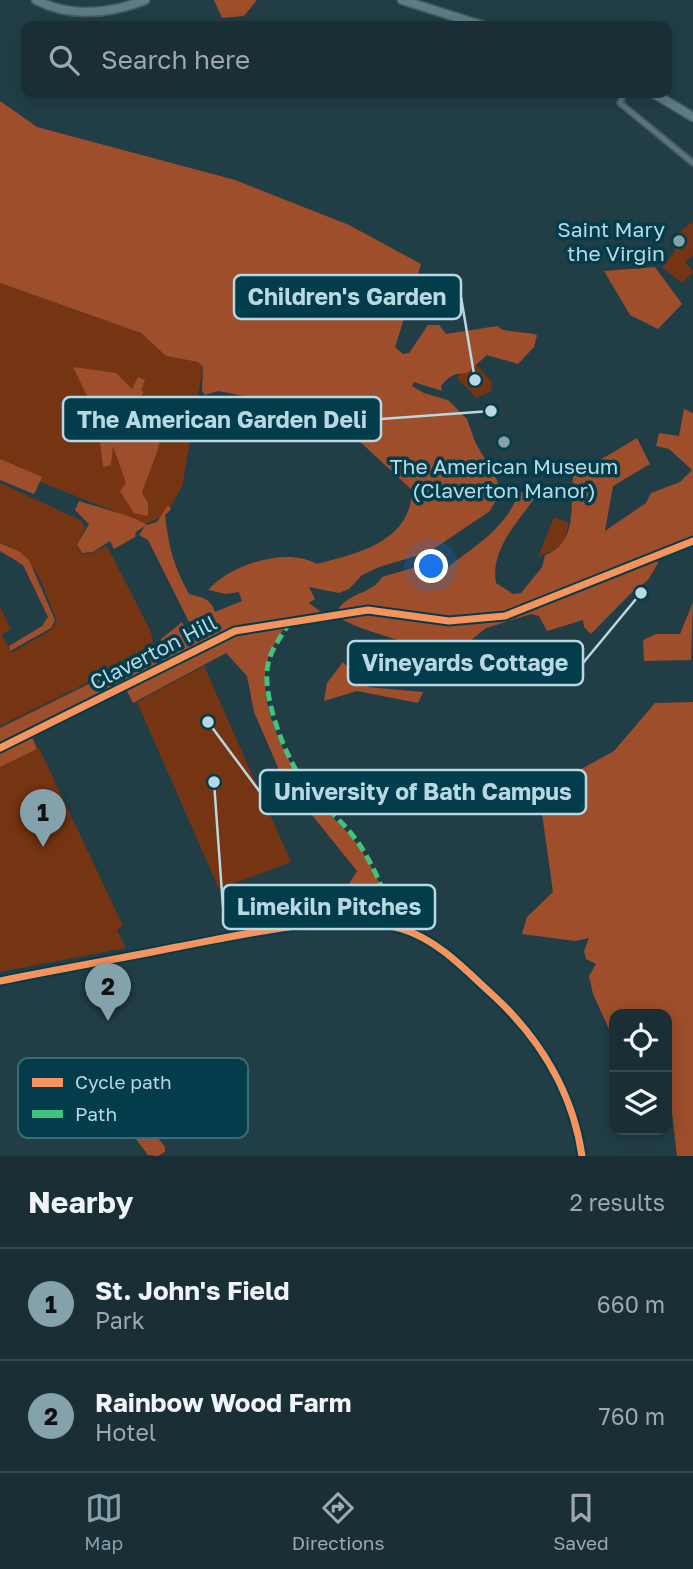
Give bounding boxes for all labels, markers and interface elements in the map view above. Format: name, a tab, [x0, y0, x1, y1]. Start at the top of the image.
search box	[21, 21, 672, 98]
icon: search	[45, 41, 83, 79]
text: Search here	[101, 44, 250, 75]
place label: Saint Mary the Virgin	[557, 216, 665, 266]
marker: Saint Mary the Virgin	[671, 233, 687, 249]
callout: Children's Garden	[234, 275, 461, 319]
text: Children's Garden	[248, 282, 446, 310]
callout: The American Garden Deli	[63, 397, 381, 441]
text: The American Garden Deli	[77, 405, 367, 433]
marker: The American Museum (Claverton Manor)	[496, 434, 512, 450]
place label: The American Museum (Claverton Manor)	[390, 453, 618, 503]
your location	[414, 549, 448, 583]
street label: Claverton Hill	[85, 609, 221, 695]
callout: Vineyards Cottage	[348, 641, 583, 685]
text: Vineyards Cottage	[362, 648, 568, 676]
callout: University of Bath Campus	[260, 770, 586, 814]
text: University of Bath Campus	[274, 777, 572, 805]
pin: 1	[20, 789, 66, 847]
callout: Limekiln Pitches	[223, 885, 435, 929]
text: Limekiln Pitches	[237, 892, 421, 920]
pin: 2	[85, 963, 131, 1021]
map controls	[609, 1009, 672, 1135]
button: locate	[609, 1009, 672, 1072]
legend	[18, 1058, 248, 1138]
text: Cycle path	[75, 1070, 172, 1093]
button: layers	[609, 1072, 672, 1135]
text: Path	[75, 1102, 117, 1125]
text: Nearby	[28, 1184, 133, 1220]
text: 2 results	[569, 1188, 665, 1216]
text: St. John's Field	[95, 1275, 290, 1306]
text: 1	[45, 1290, 57, 1318]
text: 660 m	[597, 1290, 665, 1318]
text: Park	[95, 1306, 145, 1334]
text: Rainbow Wood Farm	[95, 1387, 351, 1418]
text: 2	[44, 1402, 58, 1430]
text: 760 m	[599, 1402, 665, 1430]
text: Hotel	[95, 1418, 156, 1446]
tab: Map	[84, 1489, 123, 1554]
tab: Directions	[292, 1489, 385, 1554]
tab: Saved	[553, 1489, 609, 1554]

